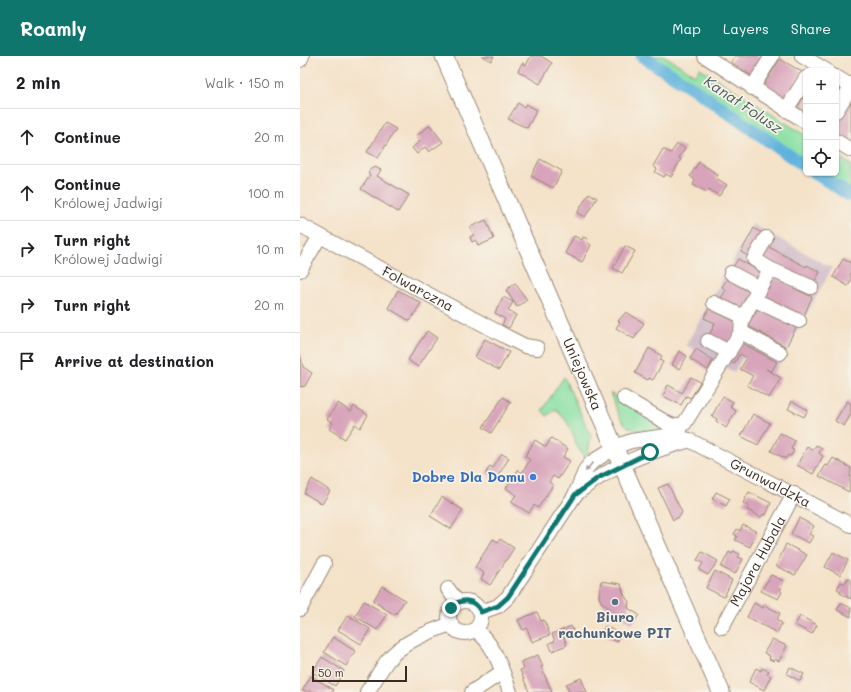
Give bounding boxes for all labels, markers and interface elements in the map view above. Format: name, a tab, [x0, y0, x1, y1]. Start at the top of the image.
text: Roamly	[20, 16, 87, 41]
text: Map	[672, 19, 701, 38]
text: Layers	[723, 19, 769, 38]
text: Share	[791, 19, 831, 38]
map controls	[803, 68, 839, 176]
button: +	[803, 68, 839, 104]
text: 2 min	[16, 71, 61, 93]
water label: Kanał Folusz	[700, 71, 787, 138]
text: Walk · 150 m	[204, 74, 284, 91]
button: −	[803, 104, 839, 140]
icon: ahead	[16, 126, 38, 148]
text: Continue	[54, 127, 121, 147]
text: 20 m	[254, 128, 284, 145]
button: locate	[803, 140, 839, 176]
text: Continue	[54, 174, 121, 194]
icon: ahead	[16, 182, 38, 204]
text: 100 m	[248, 184, 284, 201]
text: Królowej Jadwigi	[54, 194, 163, 211]
text: Turn right	[54, 230, 131, 250]
icon: right	[16, 238, 38, 260]
text: 10 m	[256, 240, 284, 257]
text: Królowej Jadwigi	[54, 250, 163, 267]
street label: Folwarczna	[379, 261, 457, 315]
icon: right	[16, 294, 38, 316]
text: Turn right	[54, 295, 131, 315]
text: 20 m	[254, 296, 284, 313]
street label: Uniejowska	[559, 335, 607, 413]
icon: arrive	[16, 350, 38, 372]
text: Arrive at destination	[54, 351, 214, 371]
route start	[641, 443, 659, 461]
street label: Grunwaldzka	[727, 453, 814, 511]
one-way arrow	[585, 461, 594, 472]
place label: Dobre Dla Domu	[412, 467, 525, 486]
marker: Dobre Dla Domu	[528, 472, 538, 482]
street label: Majora Hubala	[725, 512, 790, 610]
marker: Biuro rachunkowe PIT	[610, 597, 620, 607]
route end	[442, 599, 460, 617]
place label: Biuro rachunkowe PIT	[558, 607, 672, 642]
scale bar	[312, 664, 407, 683]
text: 50 m	[318, 665, 344, 680]

